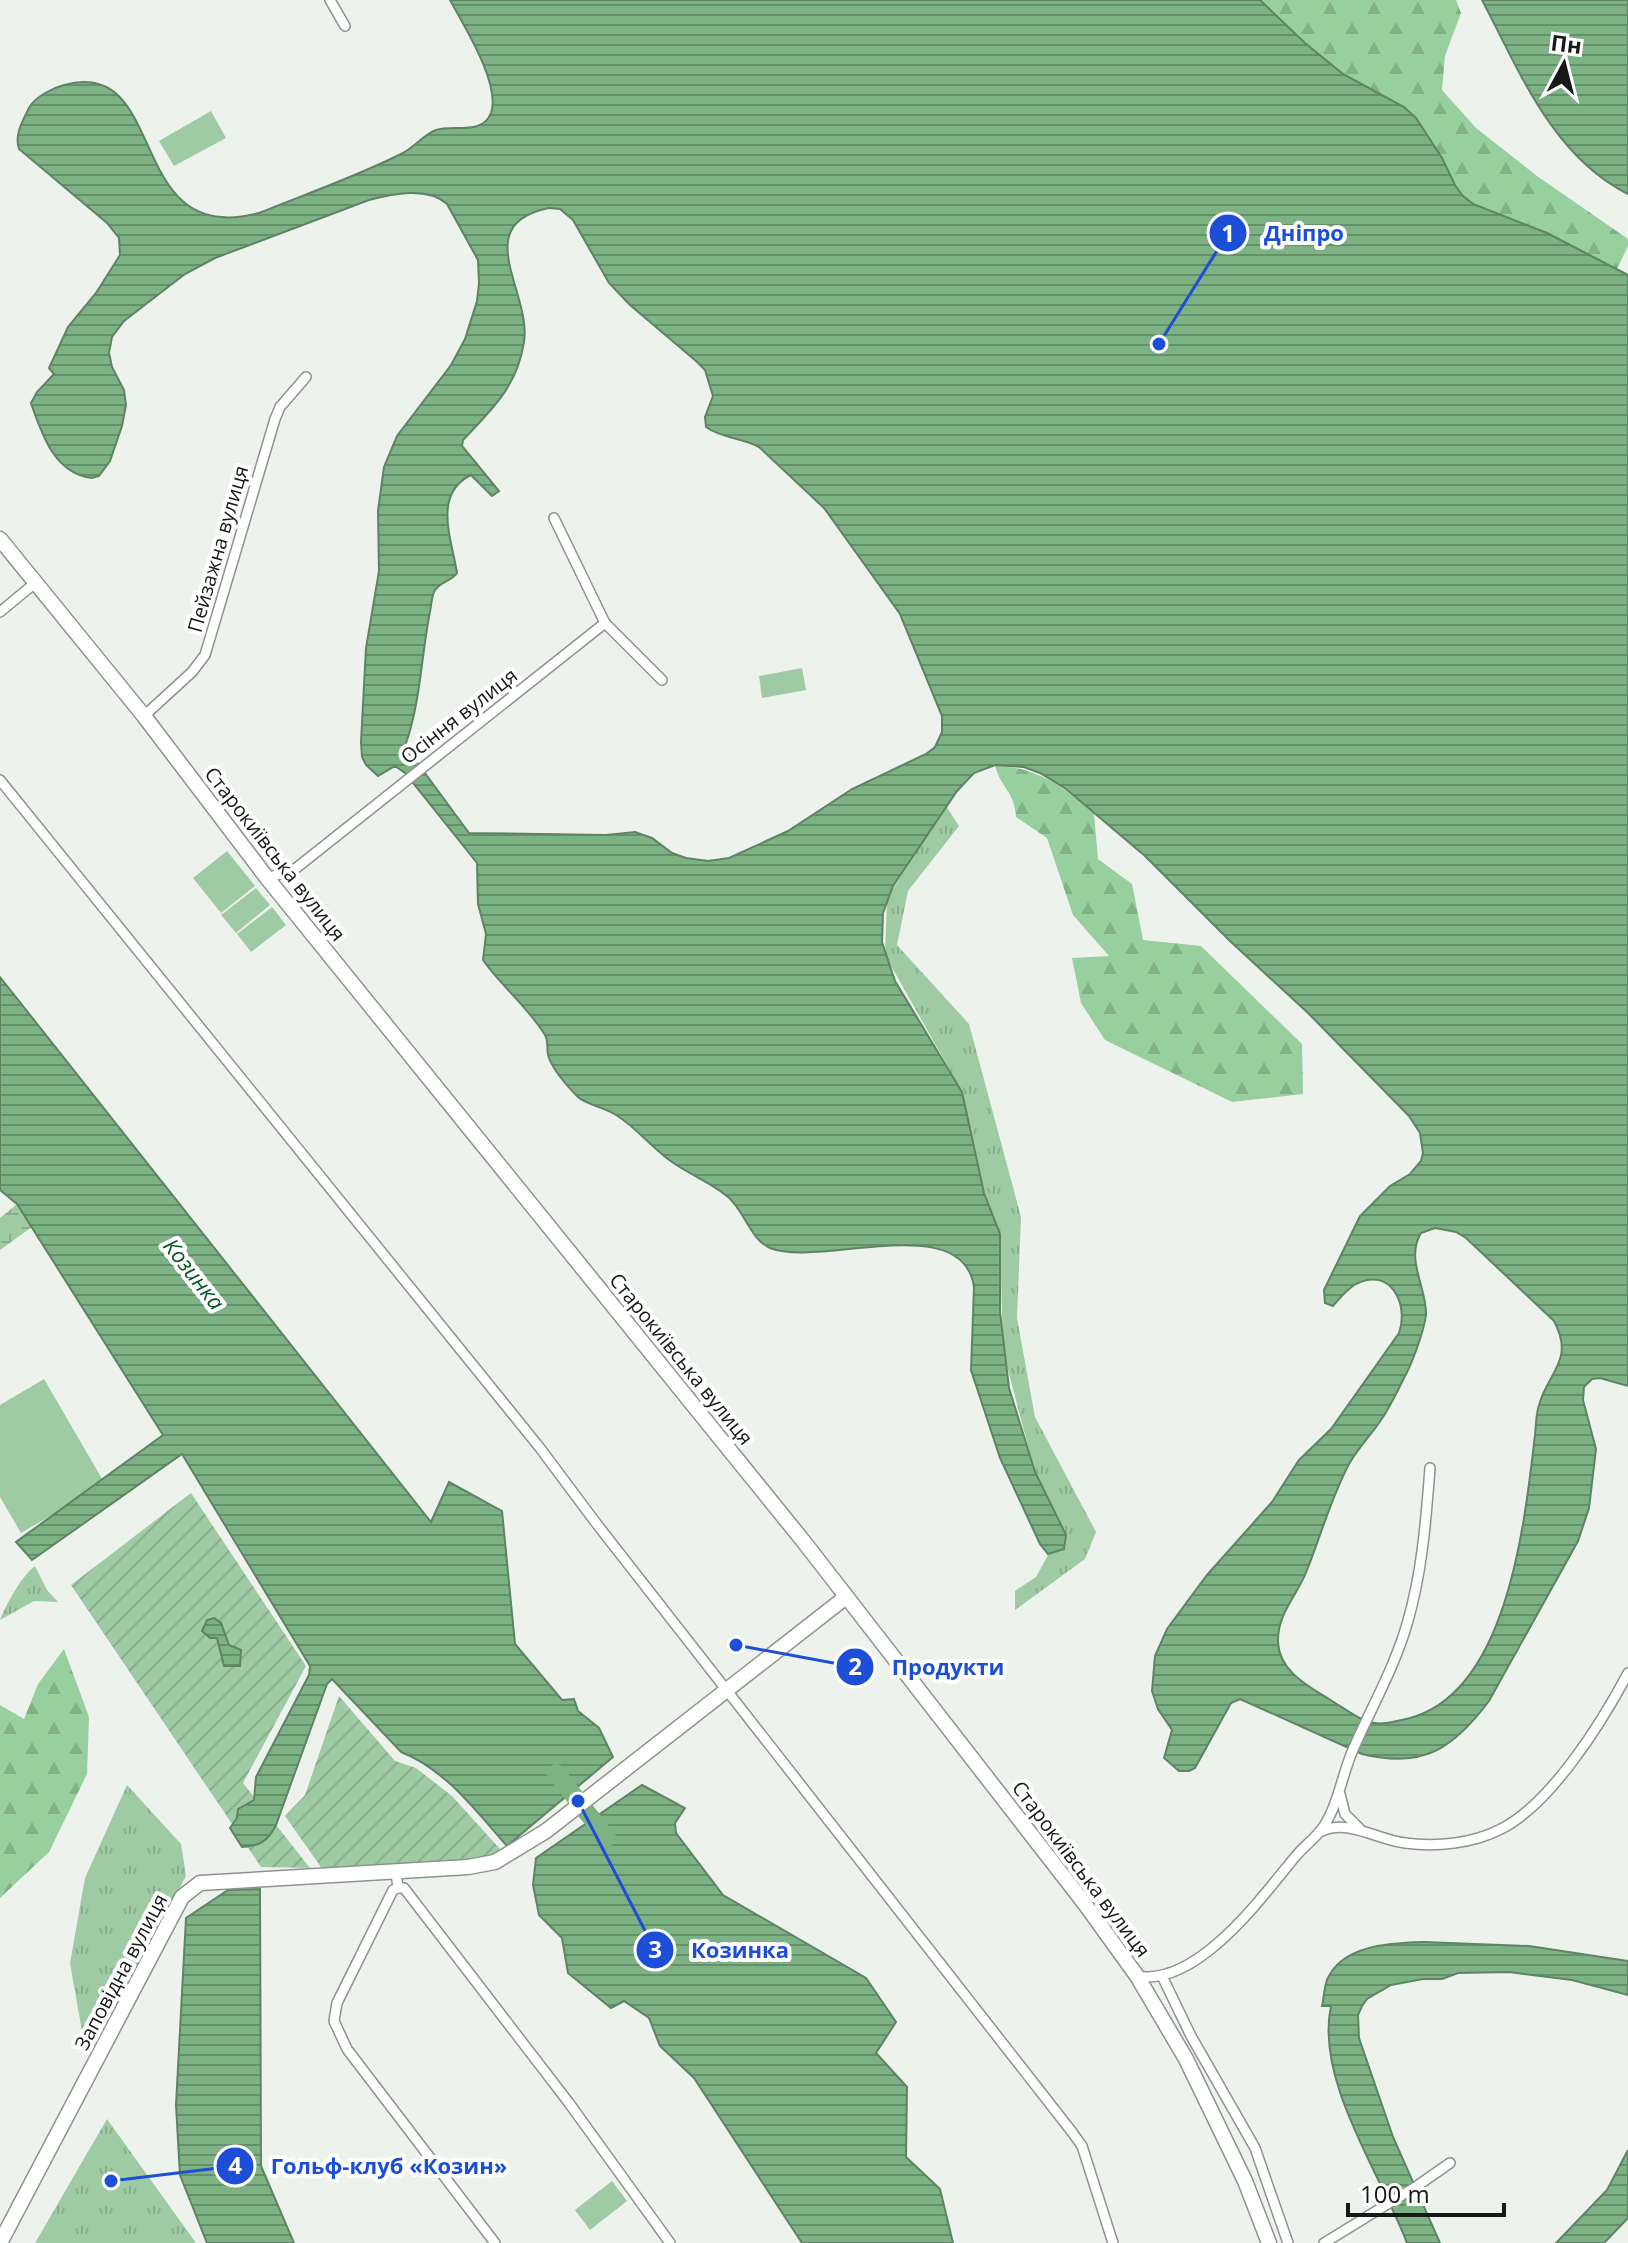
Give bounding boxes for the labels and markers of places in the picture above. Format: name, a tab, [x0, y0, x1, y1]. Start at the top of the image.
callout: Дніпро	[1208, 210, 1360, 256]
callout: Продукти	[835, 1644, 1020, 1690]
callout: Козинка	[635, 1927, 805, 1973]
callout: Гольф-клуб «Козин»	[215, 2143, 523, 2189]

